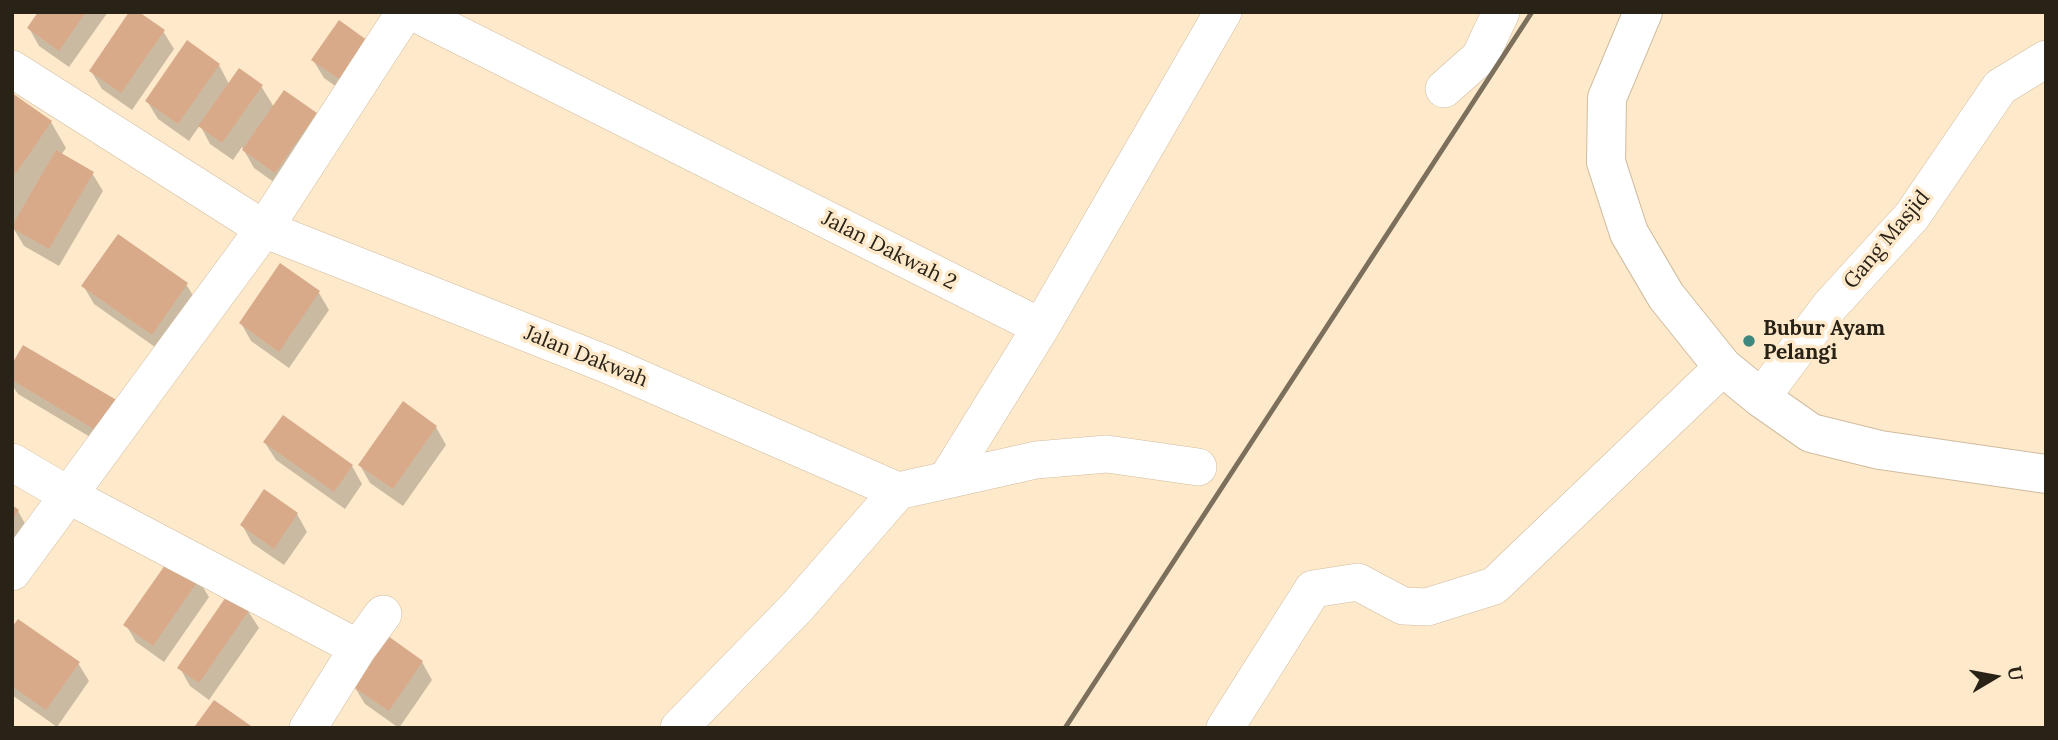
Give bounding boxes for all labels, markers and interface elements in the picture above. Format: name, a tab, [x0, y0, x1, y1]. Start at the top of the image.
street label: Gang Masjid	[1839, 186, 1935, 294]
street label: Jalan Dakwah 2	[818, 206, 960, 296]
place label: Bubur Ayam Pelangi	[1763, 316, 1885, 366]
street label: Jalan Dakwah	[521, 321, 651, 393]
marker: Bubur Ayam Pelangi	[1741, 333, 1757, 349]
north arrow	[1960, 642, 2030, 712]
text: U	[2003, 664, 2029, 683]

